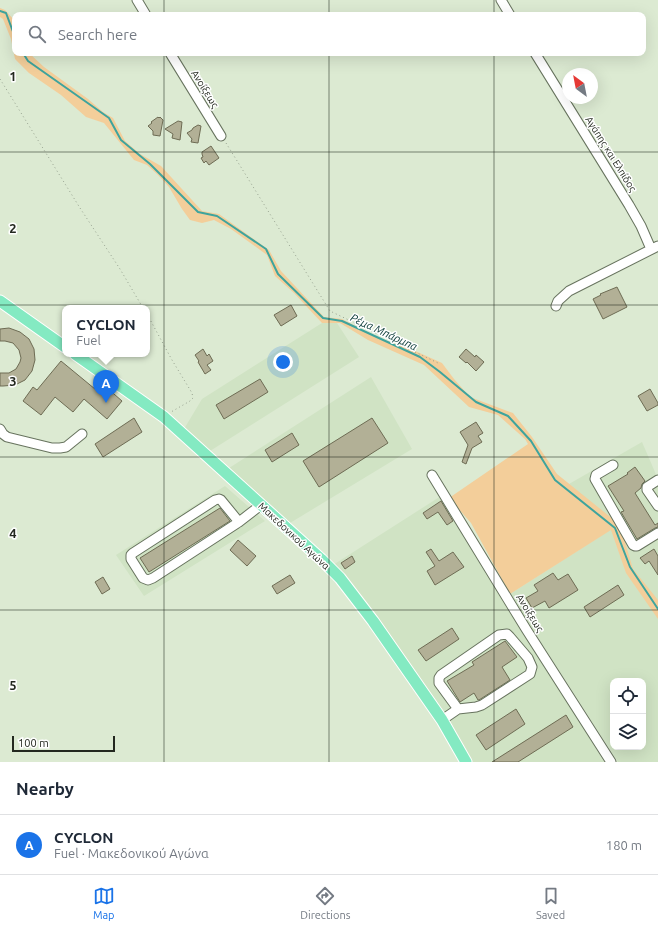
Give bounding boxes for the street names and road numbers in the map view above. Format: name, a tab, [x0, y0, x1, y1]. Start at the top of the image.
street label: Ανοίξεως	[188, 68, 221, 111]
street label: Αγάπης και Ελπίδος	[583, 114, 639, 194]
street label: Μακεδονικού Αγώνα	[256, 500, 332, 572]
street label: Ανοίξεως	[513, 592, 546, 635]

